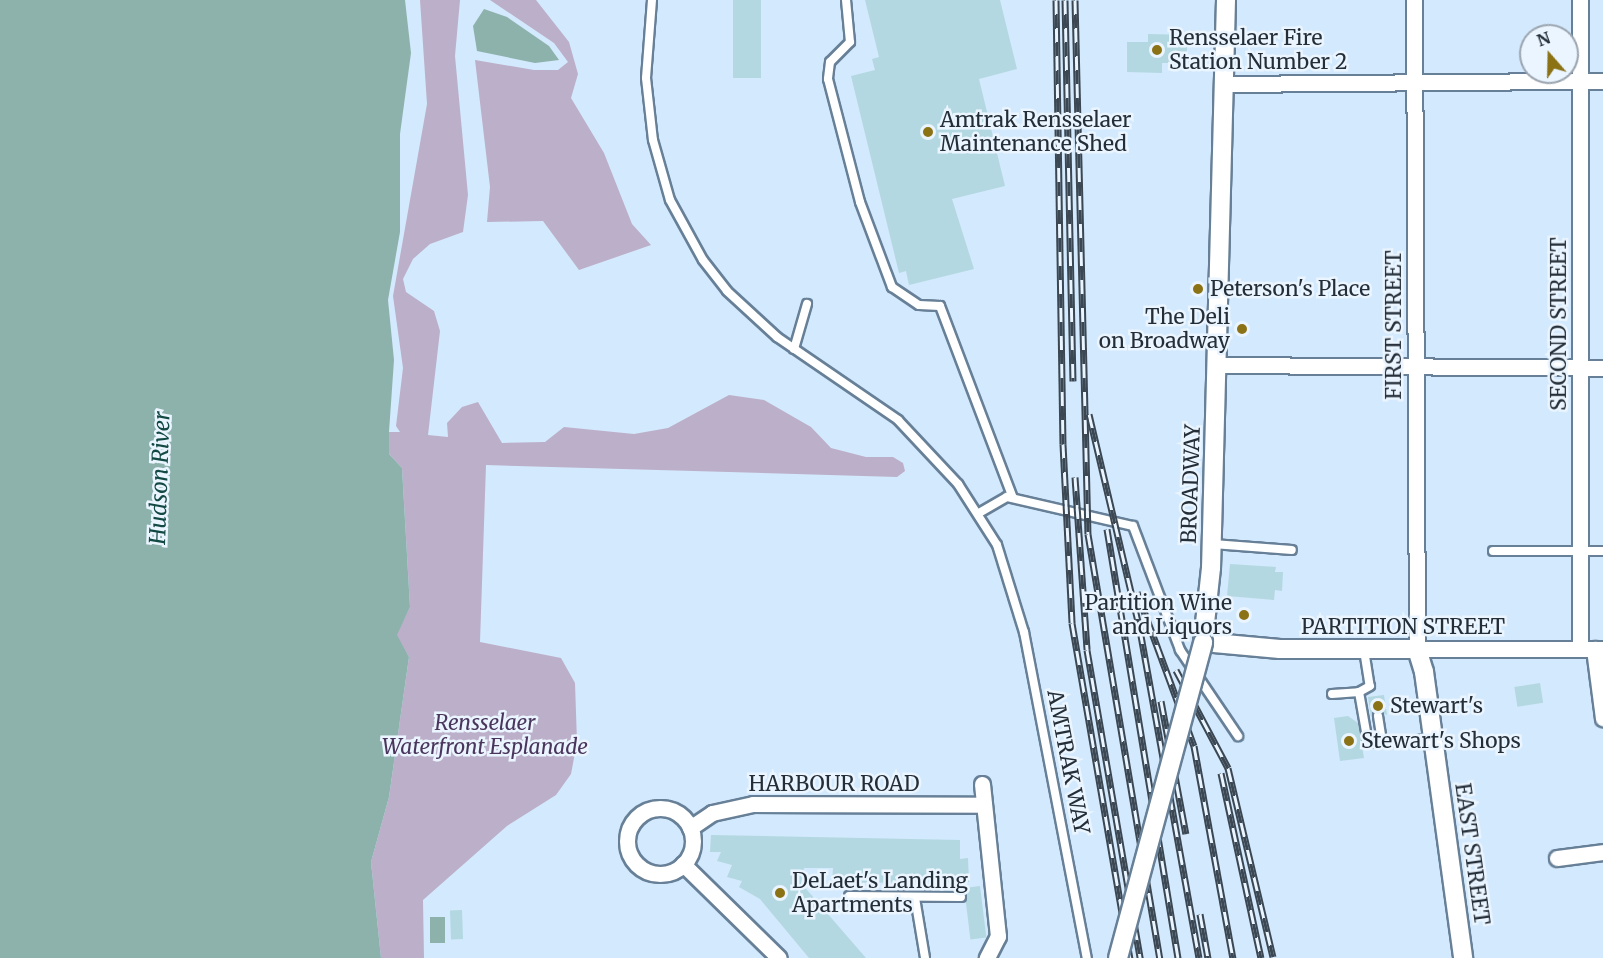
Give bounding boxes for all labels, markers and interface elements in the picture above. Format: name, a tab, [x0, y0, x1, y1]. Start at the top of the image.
north arrow	[1519, 24, 1579, 84]
place label: Rensselaer Fire Station Number 2	[1169, 25, 1347, 75]
text: N	[1534, 27, 1553, 51]
marker: Rensselaer Fire Station Number 2	[1150, 43, 1164, 57]
place label: Amtrak Rensselaer Maintenance Shed	[940, 107, 1132, 157]
marker: Amtrak Rensselaer Maintenance Shed	[921, 125, 935, 139]
street label: SECOND STREET	[1546, 237, 1572, 411]
street label: FIRST STREET	[1381, 250, 1407, 400]
place label: Peterson's Place	[1210, 276, 1370, 302]
marker: Peterson's Place	[1191, 282, 1205, 296]
place label: The Deli on Broadway	[1099, 304, 1230, 354]
marker: The Deli on Broadway	[1235, 322, 1249, 336]
water label: Hudson River	[144, 411, 176, 545]
street label: BROADWAY	[1176, 424, 1206, 544]
place label: Partition Wine and Liquors	[1084, 590, 1232, 640]
marker: Partition Wine and Liquors	[1237, 608, 1251, 622]
street label: PARTITION STREET	[1301, 614, 1505, 640]
street label: AMTRAK WAY	[1042, 688, 1094, 836]
place label: Stewart's	[1390, 693, 1483, 719]
marker: Stewart's	[1371, 699, 1385, 713]
park label: Rensselaer Waterfront Esplanade	[382, 710, 588, 760]
place label: Stewart's Shops	[1361, 728, 1521, 754]
marker: Stewart's Shops	[1342, 734, 1356, 748]
street label: HARBOUR ROAD	[749, 771, 919, 797]
street label: EAST STREET	[1450, 781, 1494, 927]
place label: DeLaet's Landing Apartments	[792, 868, 968, 918]
marker: DeLaet's Landing Apartments	[773, 886, 787, 900]

